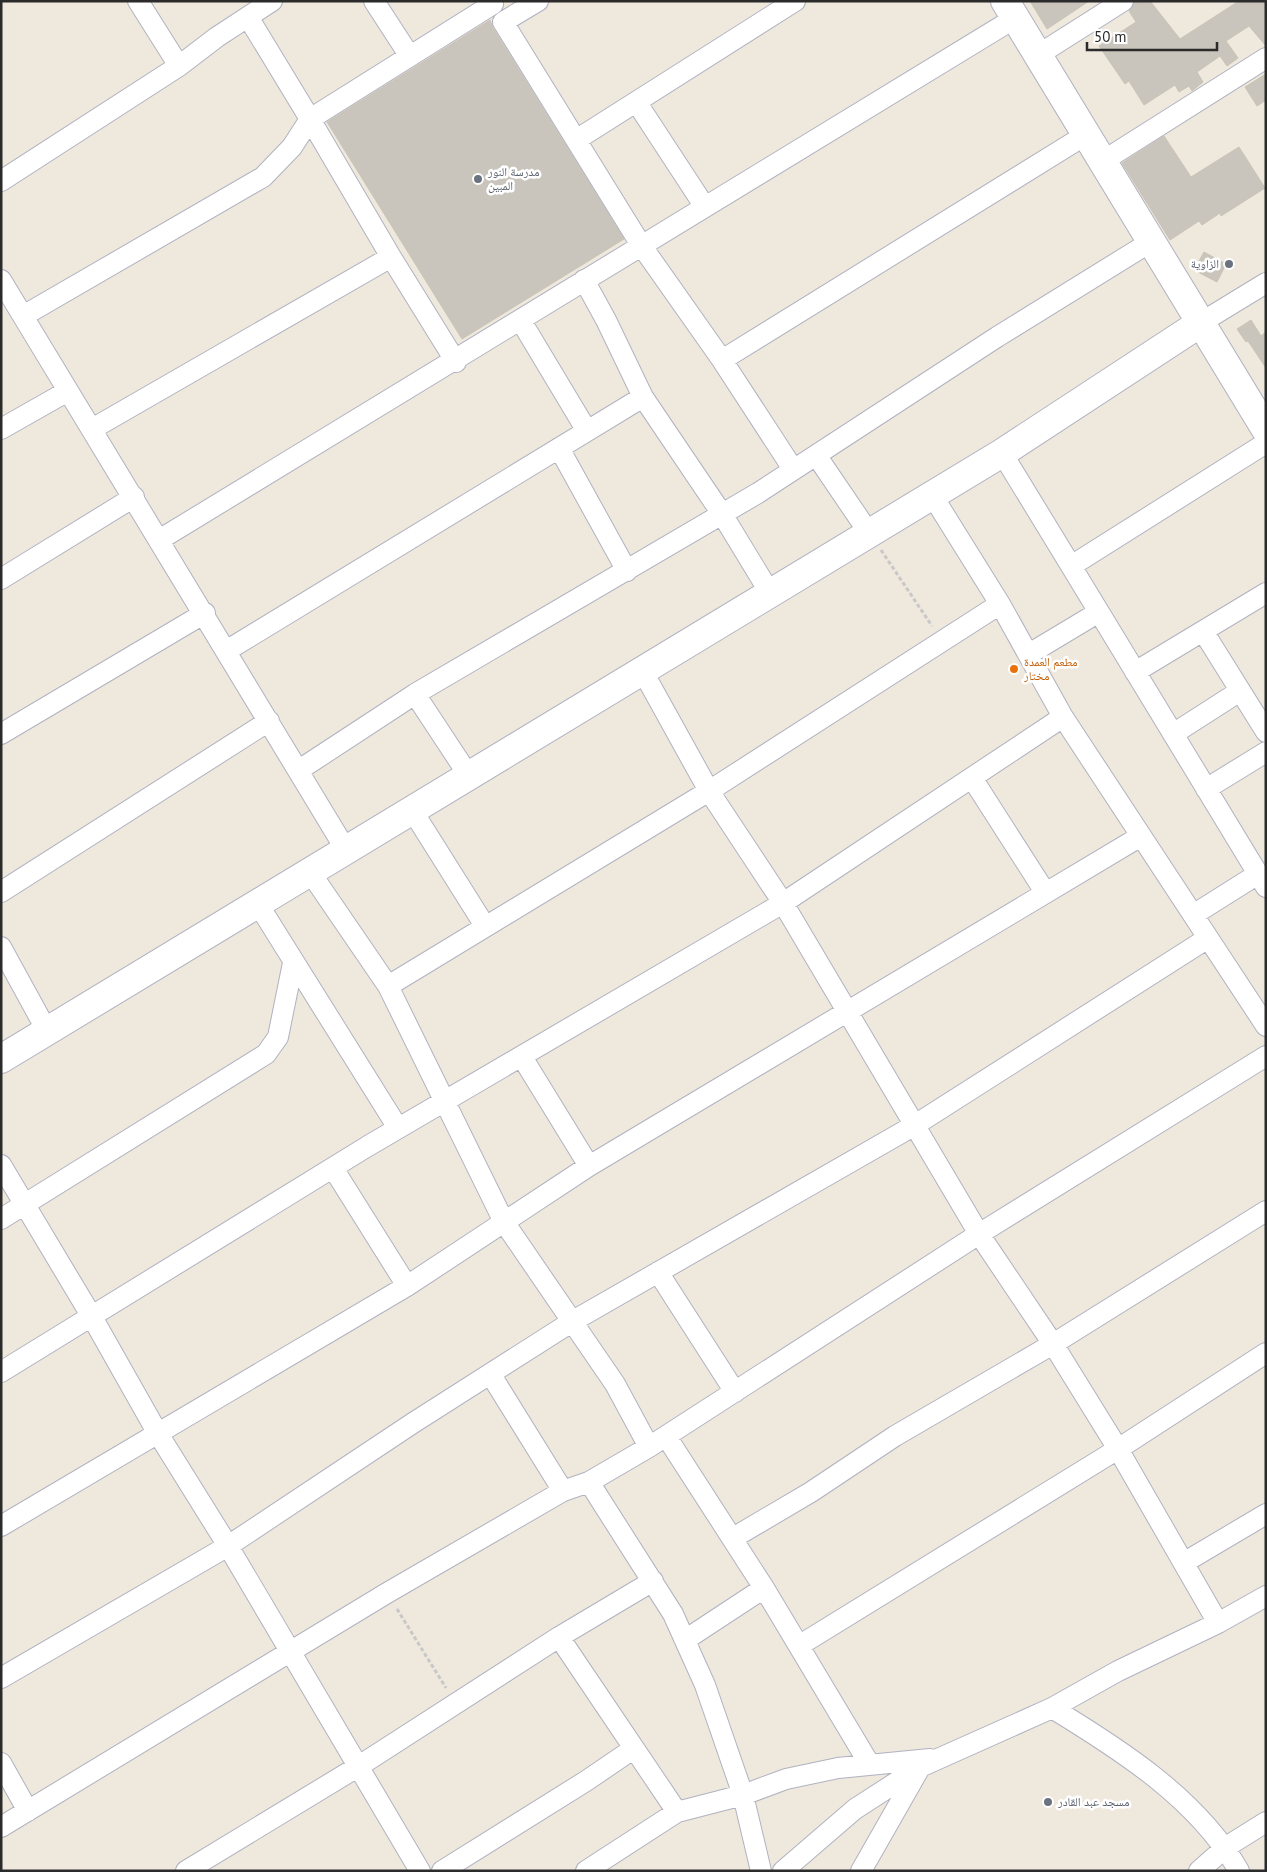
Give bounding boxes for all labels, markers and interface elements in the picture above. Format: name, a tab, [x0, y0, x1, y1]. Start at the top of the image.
scale bar	[1087, 20, 1217, 52]
text: 50 m	[1094, 27, 1127, 46]
place label: مدرسة النور المبين	[487, 164, 539, 193]
marker: مدرسة النور المبين	[472, 173, 484, 185]
place label: الزاوية	[1191, 256, 1219, 271]
marker: الزاوية	[1223, 258, 1235, 270]
place label: مطعم العمدة مختار	[1023, 654, 1077, 683]
marker: مطعم العمدة مختار	[1008, 663, 1020, 675]
place label: مسجد عبد القادر	[1057, 1794, 1129, 1809]
marker: مسجد عبد القادر	[1042, 1796, 1054, 1808]

